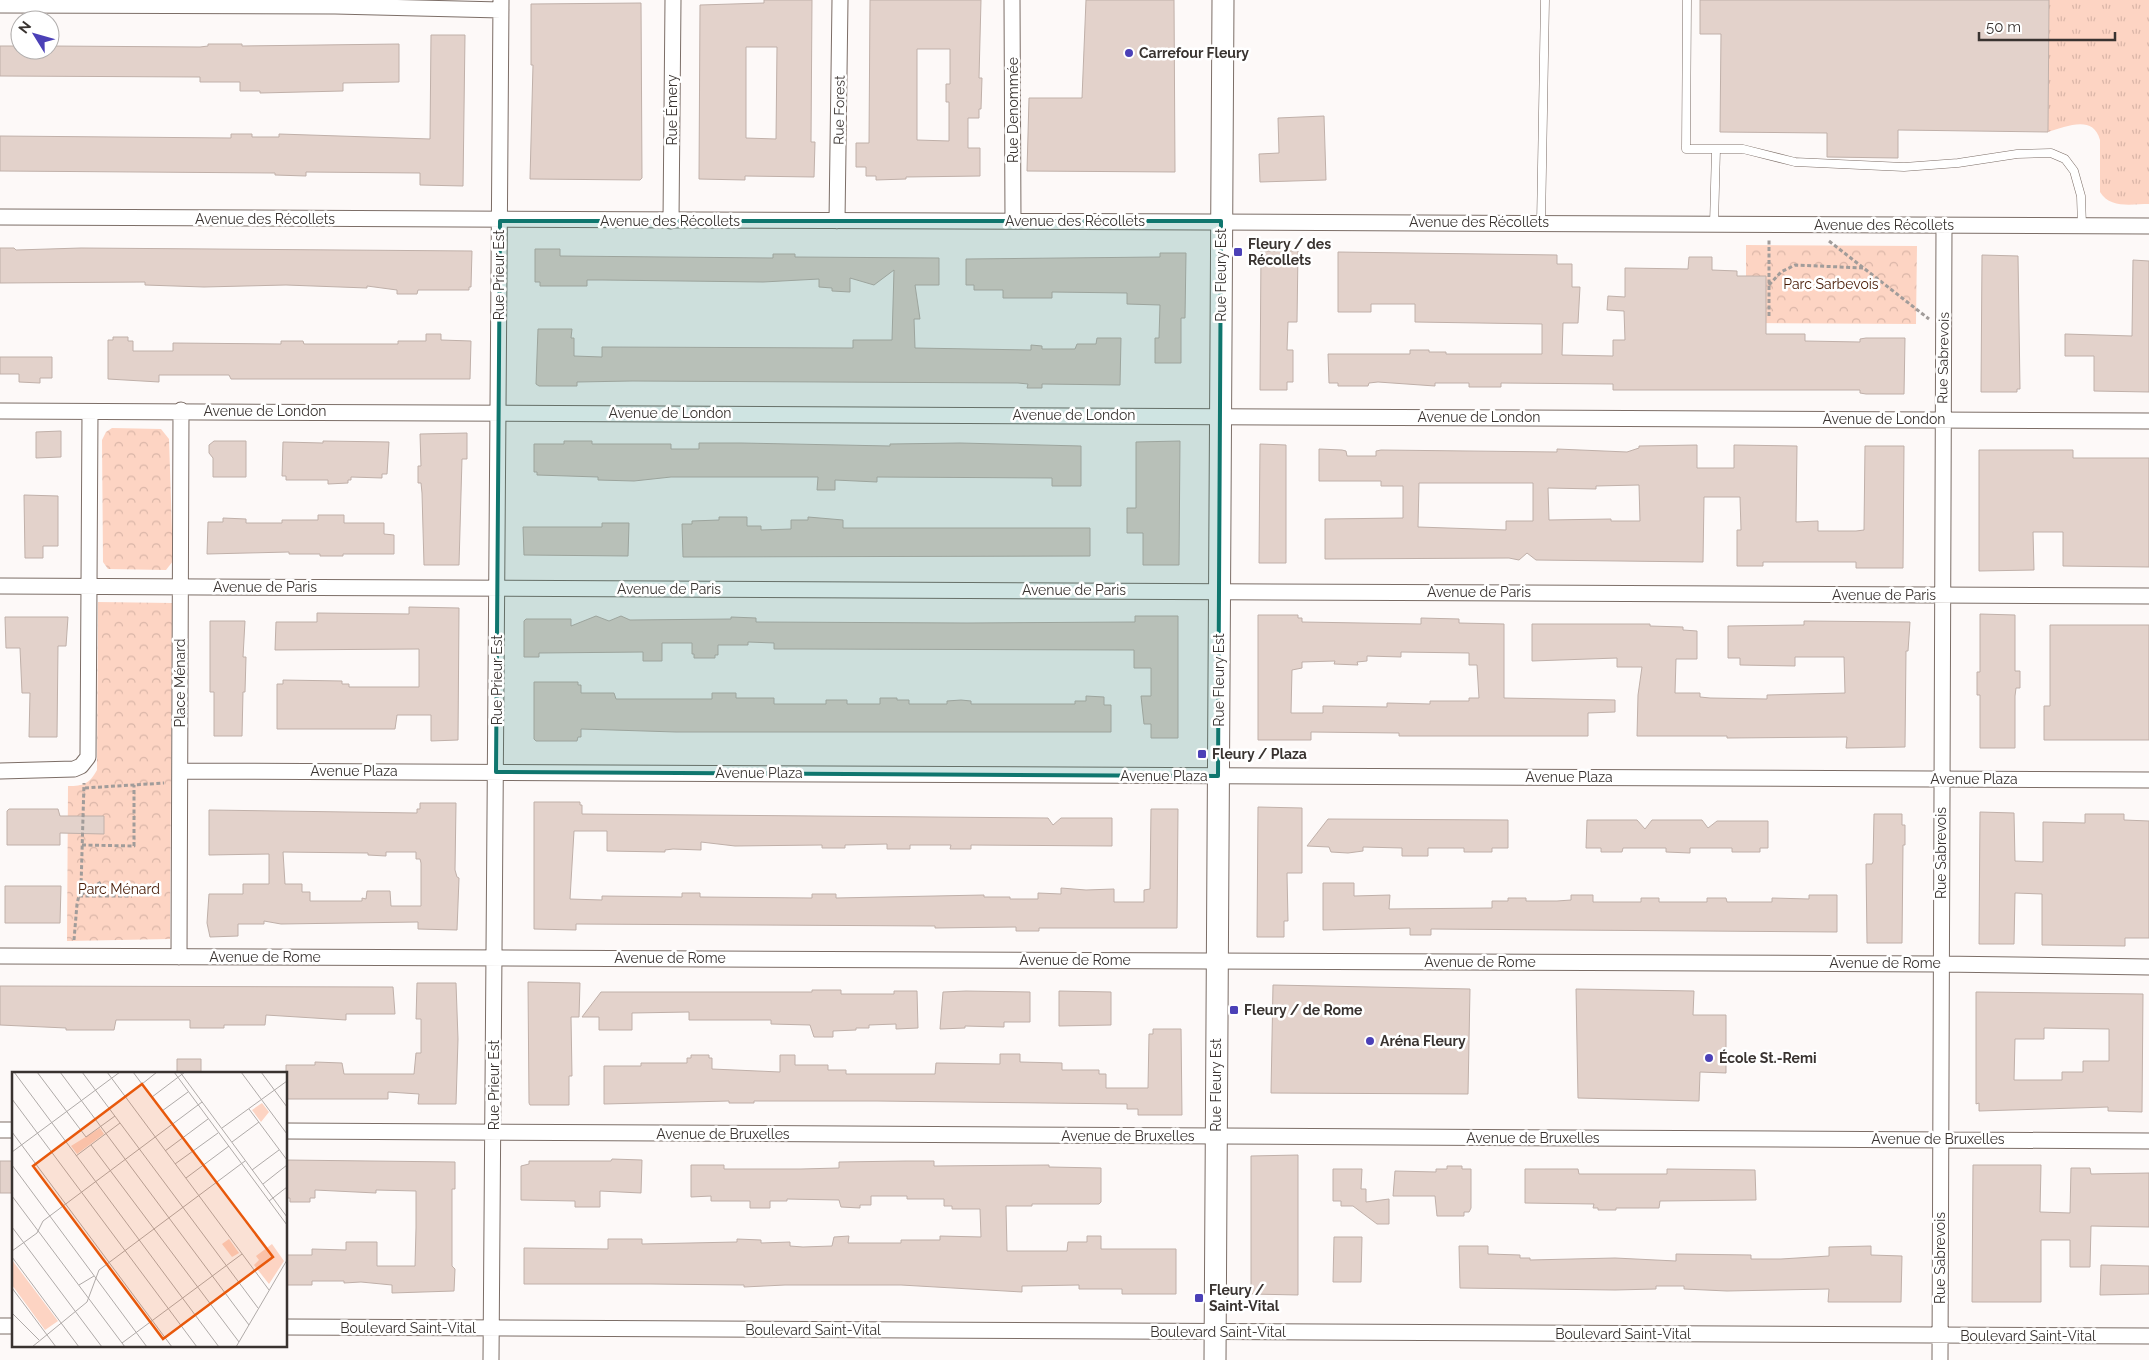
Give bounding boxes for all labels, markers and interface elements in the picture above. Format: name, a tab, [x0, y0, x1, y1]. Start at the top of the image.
north arrow	[10, 10, 60, 60]
scale bar	[1979, 10, 2115, 42]
text: N	[15, 18, 34, 36]
text: 50 m	[1986, 18, 2021, 36]
place label: Carrefour Fleury	[1139, 45, 1249, 61]
marker: Carrefour Fleury	[1123, 47, 1135, 59]
street label: Rue Denommée	[1005, 57, 1021, 163]
street label: Rue Émery	[663, 74, 680, 146]
street label: Rue Forest	[830, 75, 848, 145]
street label: Avenue des Récollets	[195, 211, 335, 227]
street label: Avenue des Récollets	[600, 213, 740, 229]
street label: Avenue des Récollets	[1005, 213, 1145, 229]
street label: Avenue des Récollets	[1409, 214, 1549, 230]
street label: Avenue des Récollets	[1814, 217, 1954, 233]
street label: Rue Fleury Est	[1213, 228, 1229, 322]
street label: Rue Prieur Est	[491, 229, 507, 320]
place label: Fleury / des Récollets	[1248, 236, 1331, 268]
marker: Fleury / des Récollets	[1232, 246, 1244, 258]
park label: Parc Sarbevois	[1783, 276, 1879, 292]
street label: Rue Sabrevois	[1934, 312, 1952, 404]
street label: Avenue de London	[204, 403, 326, 419]
street label: Avenue de London	[609, 405, 731, 421]
street label: Avenue de London	[1013, 407, 1135, 423]
street label: Avenue de London	[1418, 409, 1540, 425]
street label: Avenue de London	[1823, 411, 1945, 427]
street label: Avenue de Paris	[213, 579, 317, 595]
street label: Avenue de Paris	[617, 581, 721, 597]
street label: Avenue de Paris	[1022, 582, 1126, 598]
street label: Avenue de Paris	[1427, 584, 1531, 600]
street label: Avenue de Paris	[1832, 587, 1936, 603]
street label: Rue Fleury Est	[1211, 633, 1227, 727]
street label: Rue Prieur Est	[489, 634, 505, 725]
street label: Place Ménard	[172, 638, 188, 728]
place label: Fleury / Plaza	[1212, 746, 1307, 762]
marker: Fleury / Plaza	[1196, 748, 1208, 760]
street label: Avenue Plaza	[310, 763, 398, 779]
street label: Avenue Plaza	[715, 765, 803, 781]
street label: Avenue Plaza	[1120, 768, 1208, 784]
street label: Avenue Plaza	[1525, 769, 1613, 785]
street label: Avenue Plaza	[1930, 771, 2018, 787]
street label: Rue Sabrevois	[1933, 807, 1949, 899]
park label: Parc Ménard	[78, 881, 160, 897]
street label: Avenue de Rome	[209, 949, 321, 965]
street label: Avenue de Rome	[614, 950, 726, 966]
street label: Avenue de Rome	[1019, 952, 1131, 968]
street label: Avenue de Rome	[1424, 954, 1536, 970]
street label: Avenue de Rome	[1829, 955, 1941, 971]
place label: Fleury / de Rome	[1244, 1002, 1363, 1018]
marker: Fleury / de Rome	[1228, 1004, 1240, 1016]
place label: Aréna Fleury	[1380, 1033, 1466, 1049]
marker: Aréna Fleury	[1364, 1035, 1376, 1047]
street label: Rue Fleury Est	[1208, 1038, 1224, 1132]
street label: Rue Prieur Est	[486, 1039, 502, 1130]
place label: École St.-Remi	[1719, 1049, 1817, 1066]
marker: École St.-Remi	[1703, 1052, 1715, 1064]
inset map	[12, 1072, 288, 1348]
street label: Avenue de Bruxelles	[656, 1126, 790, 1142]
street label: Avenue de Bruxelles	[1061, 1128, 1195, 1144]
street label: Avenue de Bruxelles	[1466, 1130, 1600, 1146]
street label: Avenue de Bruxelles	[1871, 1131, 2005, 1147]
street label: Rue Sabrevois	[1932, 1212, 1948, 1304]
place label: Fleury / Saint-Vital	[1209, 1282, 1280, 1314]
marker: Fleury / Saint-Vital	[1193, 1292, 1205, 1304]
street label: Boulevard Saint-Vital	[340, 1320, 476, 1336]
street label: Boulevard Saint-Vital	[745, 1322, 881, 1338]
street label: Boulevard Saint-Vital	[1150, 1324, 1286, 1340]
street label: Boulevard Saint-Vital	[1555, 1326, 1691, 1342]
street label: Boulevard Saint-Vital	[1960, 1328, 2096, 1344]

